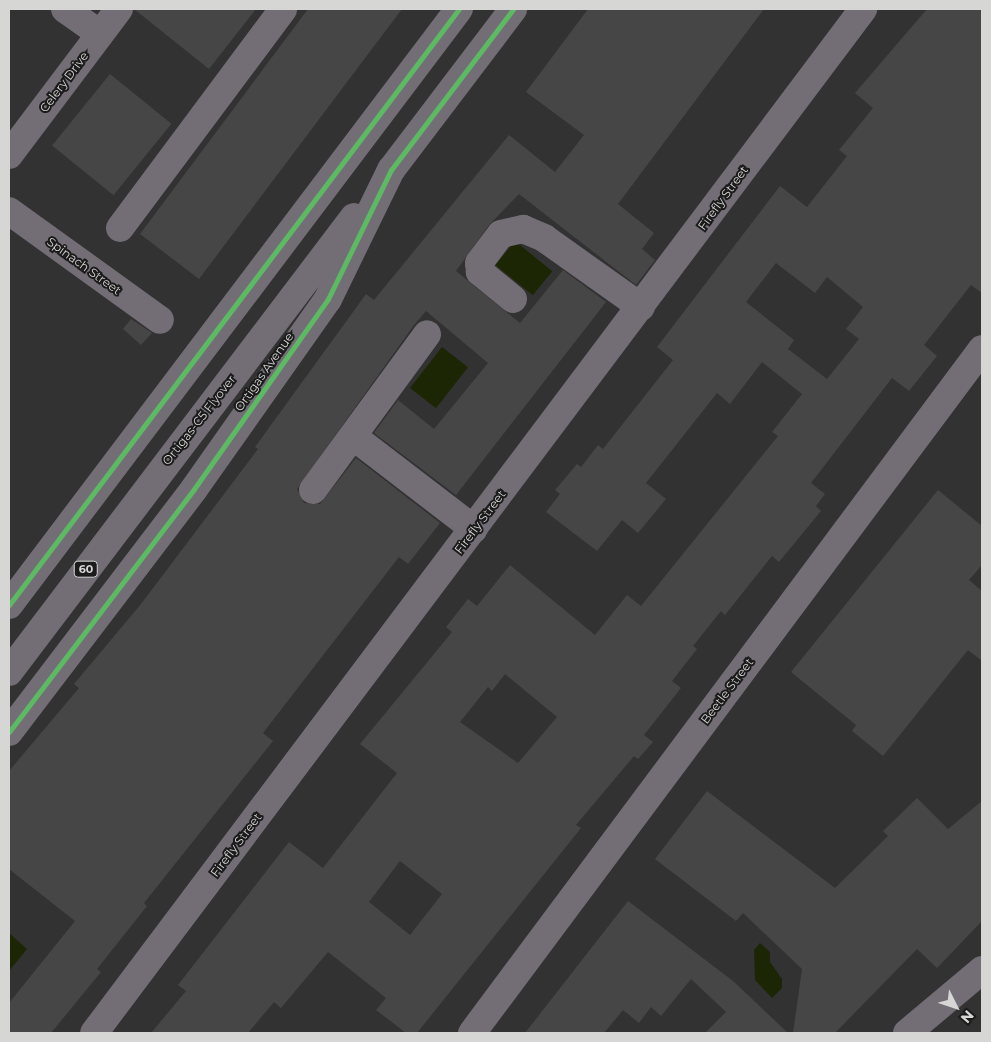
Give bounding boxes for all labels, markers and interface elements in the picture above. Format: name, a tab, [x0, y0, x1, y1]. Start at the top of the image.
street label: Celery Drive	[37, 49, 91, 115]
street label: Firefly Street	[695, 163, 751, 233]
street label: Spinach Street	[44, 234, 124, 298]
street label: Ortigas Avenue	[232, 330, 296, 414]
street label: Ortigas-C5 Flyover	[159, 372, 239, 468]
street label: Firefly Street	[451, 487, 509, 557]
road number: 60	[74, 560, 98, 578]
street label: Beetle Street	[698, 655, 756, 727]
street label: Firefly Street	[207, 810, 265, 880]
north arrow	[931, 982, 981, 1032]
text: N	[957, 1007, 978, 1027]

